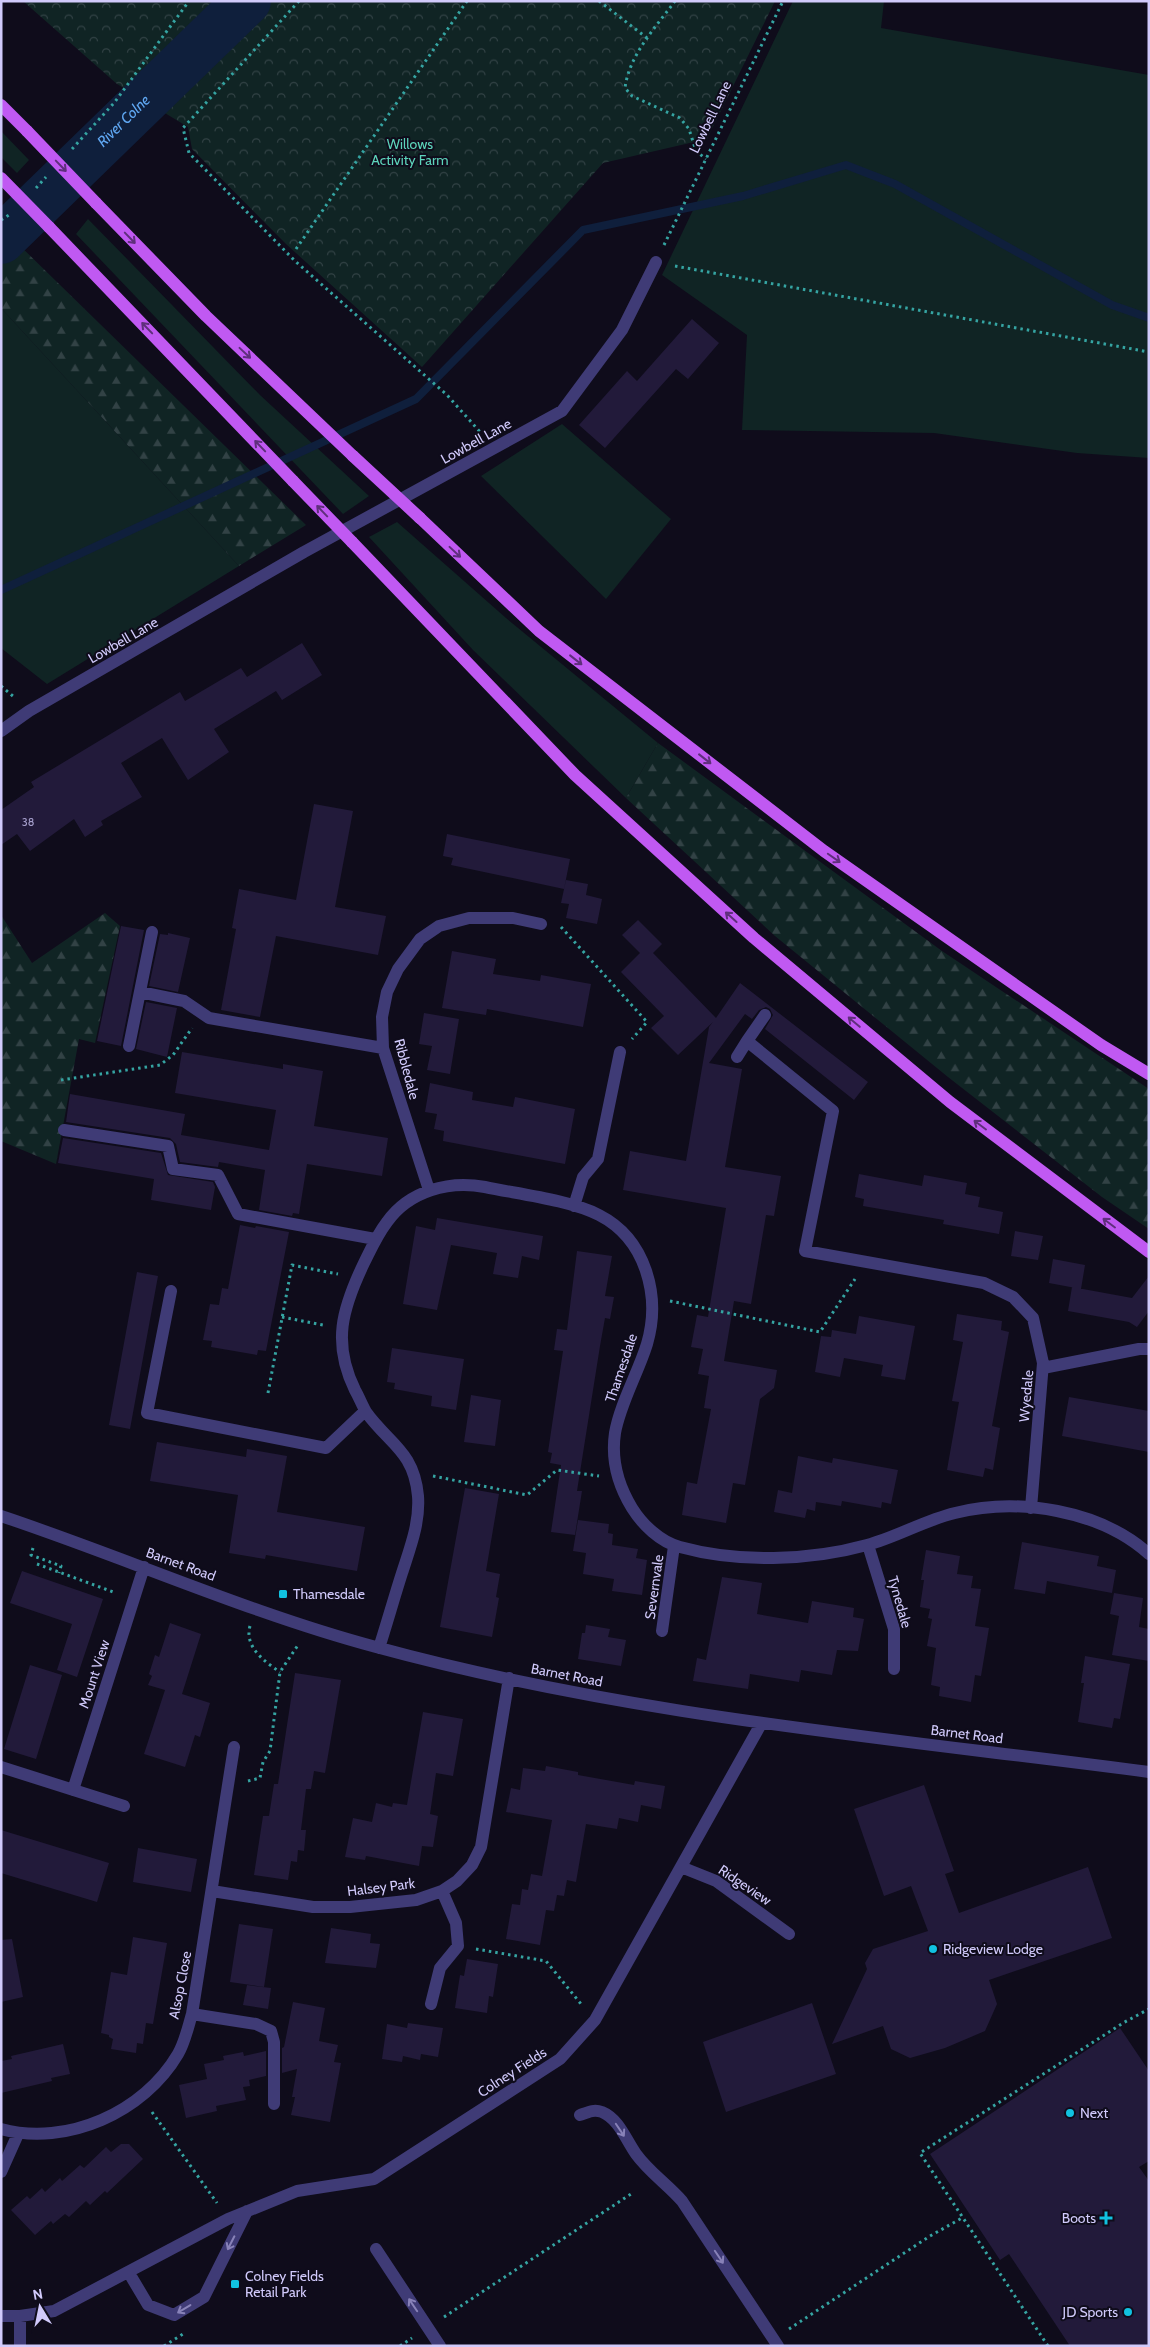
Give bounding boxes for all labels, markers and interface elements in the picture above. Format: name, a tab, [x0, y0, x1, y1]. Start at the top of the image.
street label: Lowbell Lane	[685, 78, 735, 156]
water label: River Colne	[93, 91, 154, 151]
park label: Willows Activity Farm	[371, 135, 449, 169]
one-way arrow	[55, 160, 67, 172]
one-way arrow	[124, 231, 136, 244]
one-way arrow	[142, 323, 154, 335]
one-way arrow	[238, 347, 251, 359]
street label: Lowbell Lane	[437, 414, 515, 468]
one-way arrow	[254, 439, 266, 452]
one-way arrow	[317, 506, 329, 518]
one-way arrow	[449, 546, 462, 558]
street label: Lowbell Lane	[85, 613, 161, 667]
one-way arrow	[569, 655, 583, 665]
one-way arrow	[698, 754, 711, 765]
house number: 38	[22, 815, 34, 829]
one-way arrow	[827, 853, 841, 863]
one-way arrow	[724, 911, 737, 923]
one-way arrow	[848, 1016, 861, 1028]
street label: Ribbledale	[390, 1037, 424, 1101]
one-way arrow	[973, 1120, 987, 1130]
one-way arrow	[1103, 1218, 1116, 1229]
street label: Thamesdale	[601, 1331, 641, 1405]
street label: Wyedale	[1015, 1369, 1037, 1423]
street label: Barnet Road	[144, 1543, 218, 1585]
street label: Severnvale	[641, 1553, 667, 1621]
street label: Tynedale	[884, 1574, 916, 1630]
place label: Thamesdale	[293, 1585, 365, 1603]
marker: Thamesdale	[277, 1588, 289, 1600]
street label: Mount View	[74, 1637, 114, 1711]
street label: Barnet Road	[530, 1659, 604, 1691]
street label: Barnet Road	[930, 1721, 1004, 1747]
street label: Ridgeview	[715, 1861, 775, 1909]
street label: Halsey Park	[346, 1874, 417, 1900]
place label: Ridgeview Lodge	[943, 1940, 1043, 1958]
marker: Ridgeview Lodge	[927, 1943, 939, 1955]
street label: Alsop Close	[165, 1950, 195, 2020]
street label: Colney Fields	[474, 2043, 550, 2101]
place label: Next	[1080, 2104, 1108, 2122]
marker: Next	[1064, 2107, 1076, 2119]
one-way arrow	[615, 2122, 625, 2136]
place label: Boots	[1062, 2209, 1096, 2227]
marker: Boots	[1100, 2212, 1112, 2224]
one-way arrow	[226, 2235, 236, 2250]
one-way arrow	[714, 2250, 725, 2264]
place label: Colney Fields Retail Park	[245, 2267, 324, 2301]
marker: Colney Fields Retail Park	[229, 2278, 241, 2290]
north arrow	[15, 2282, 65, 2332]
text: N	[31, 2284, 44, 2304]
one-way arrow	[408, 2298, 418, 2312]
place label: JD Sports	[1062, 2303, 1118, 2321]
one-way arrow	[177, 2304, 191, 2314]
marker: JD Sports	[1122, 2306, 1134, 2318]

